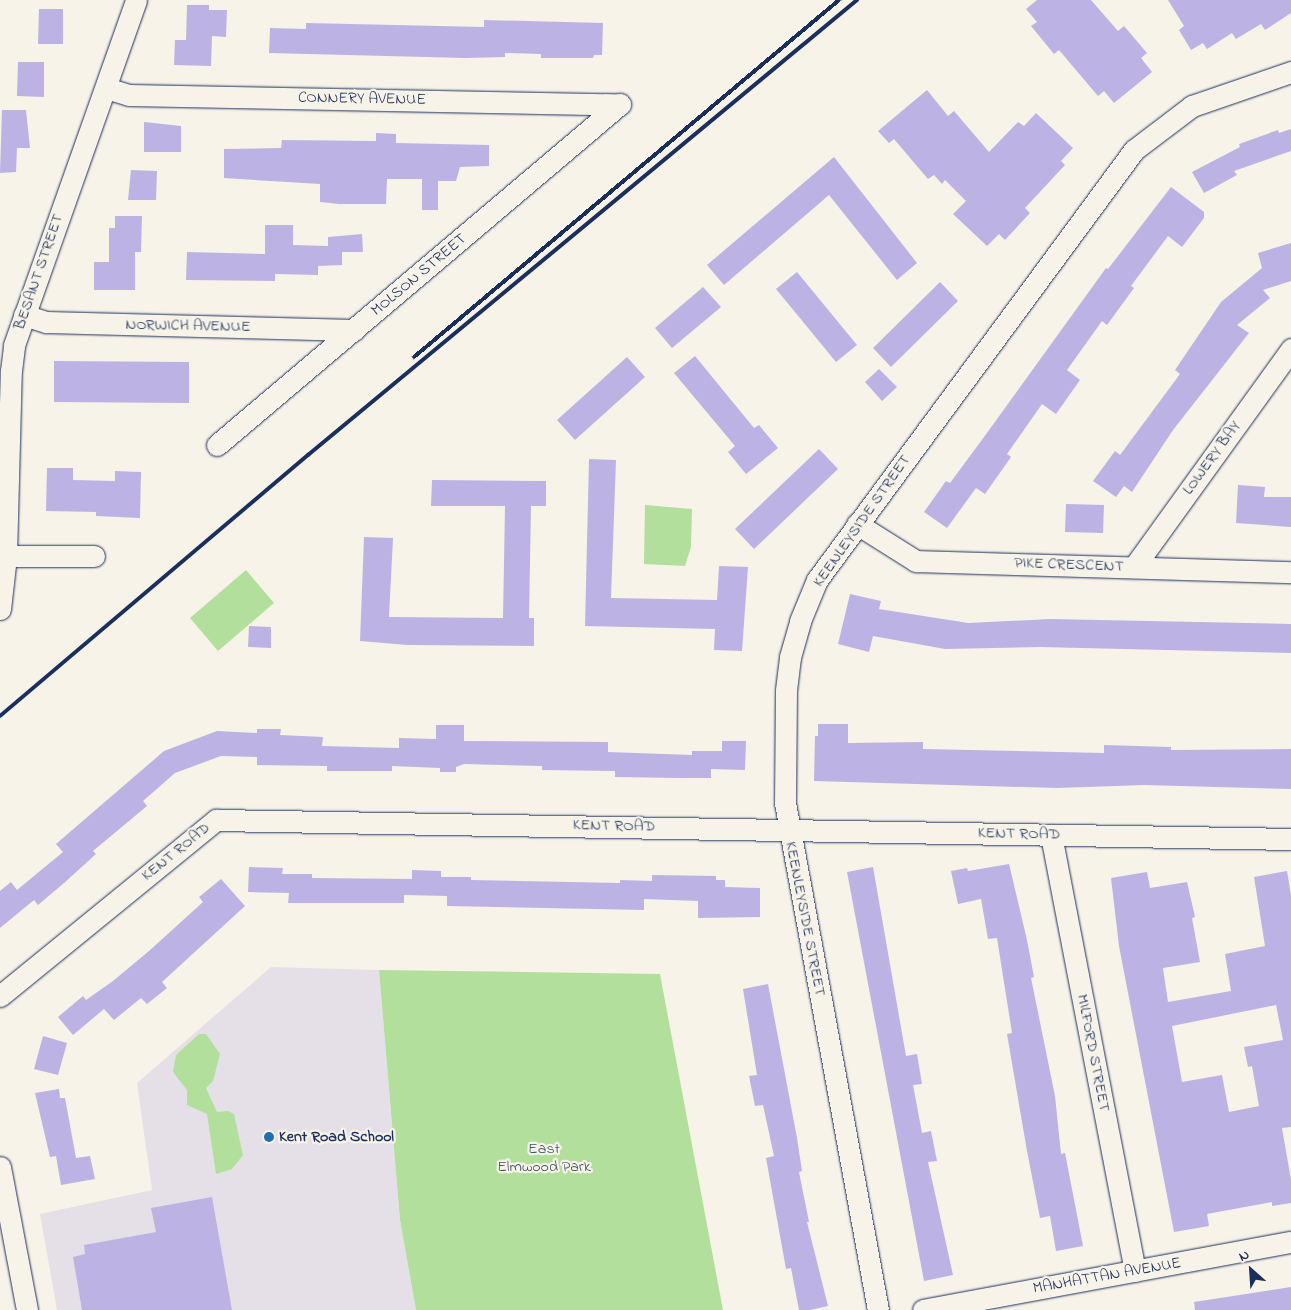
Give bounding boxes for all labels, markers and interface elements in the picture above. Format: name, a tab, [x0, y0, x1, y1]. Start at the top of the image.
street label: CONNERY AVENUE	[298, 88, 426, 110]
street label: BESANT STREET	[10, 211, 68, 333]
street label: MOLSON STREET	[367, 230, 471, 320]
street label: NORWICH AVENUE	[125, 315, 251, 337]
street label: LOWERY BAY	[1179, 417, 1245, 499]
street label: KEENLEYSIDE STREET	[809, 451, 915, 591]
street label: PIKE CRESCENT	[1014, 553, 1124, 577]
street label: KENT ROAD	[573, 816, 655, 836]
street label: KENT ROAD	[138, 819, 214, 885]
street label: KENT ROAD	[978, 824, 1060, 844]
street label: KEENLEYSIDE STREET	[781, 840, 829, 998]
street label: MILFORD STREET	[1072, 993, 1114, 1113]
place label: Kent Road School	[279, 1127, 394, 1147]
marker: Kent Road School	[263, 1131, 275, 1143]
park label: East Elmwood Park	[497, 1139, 591, 1177]
north arrow	[1226, 1245, 1276, 1295]
text: N	[1235, 1245, 1253, 1268]
street label: MANHATTAN AVENUE	[1031, 1254, 1183, 1298]

